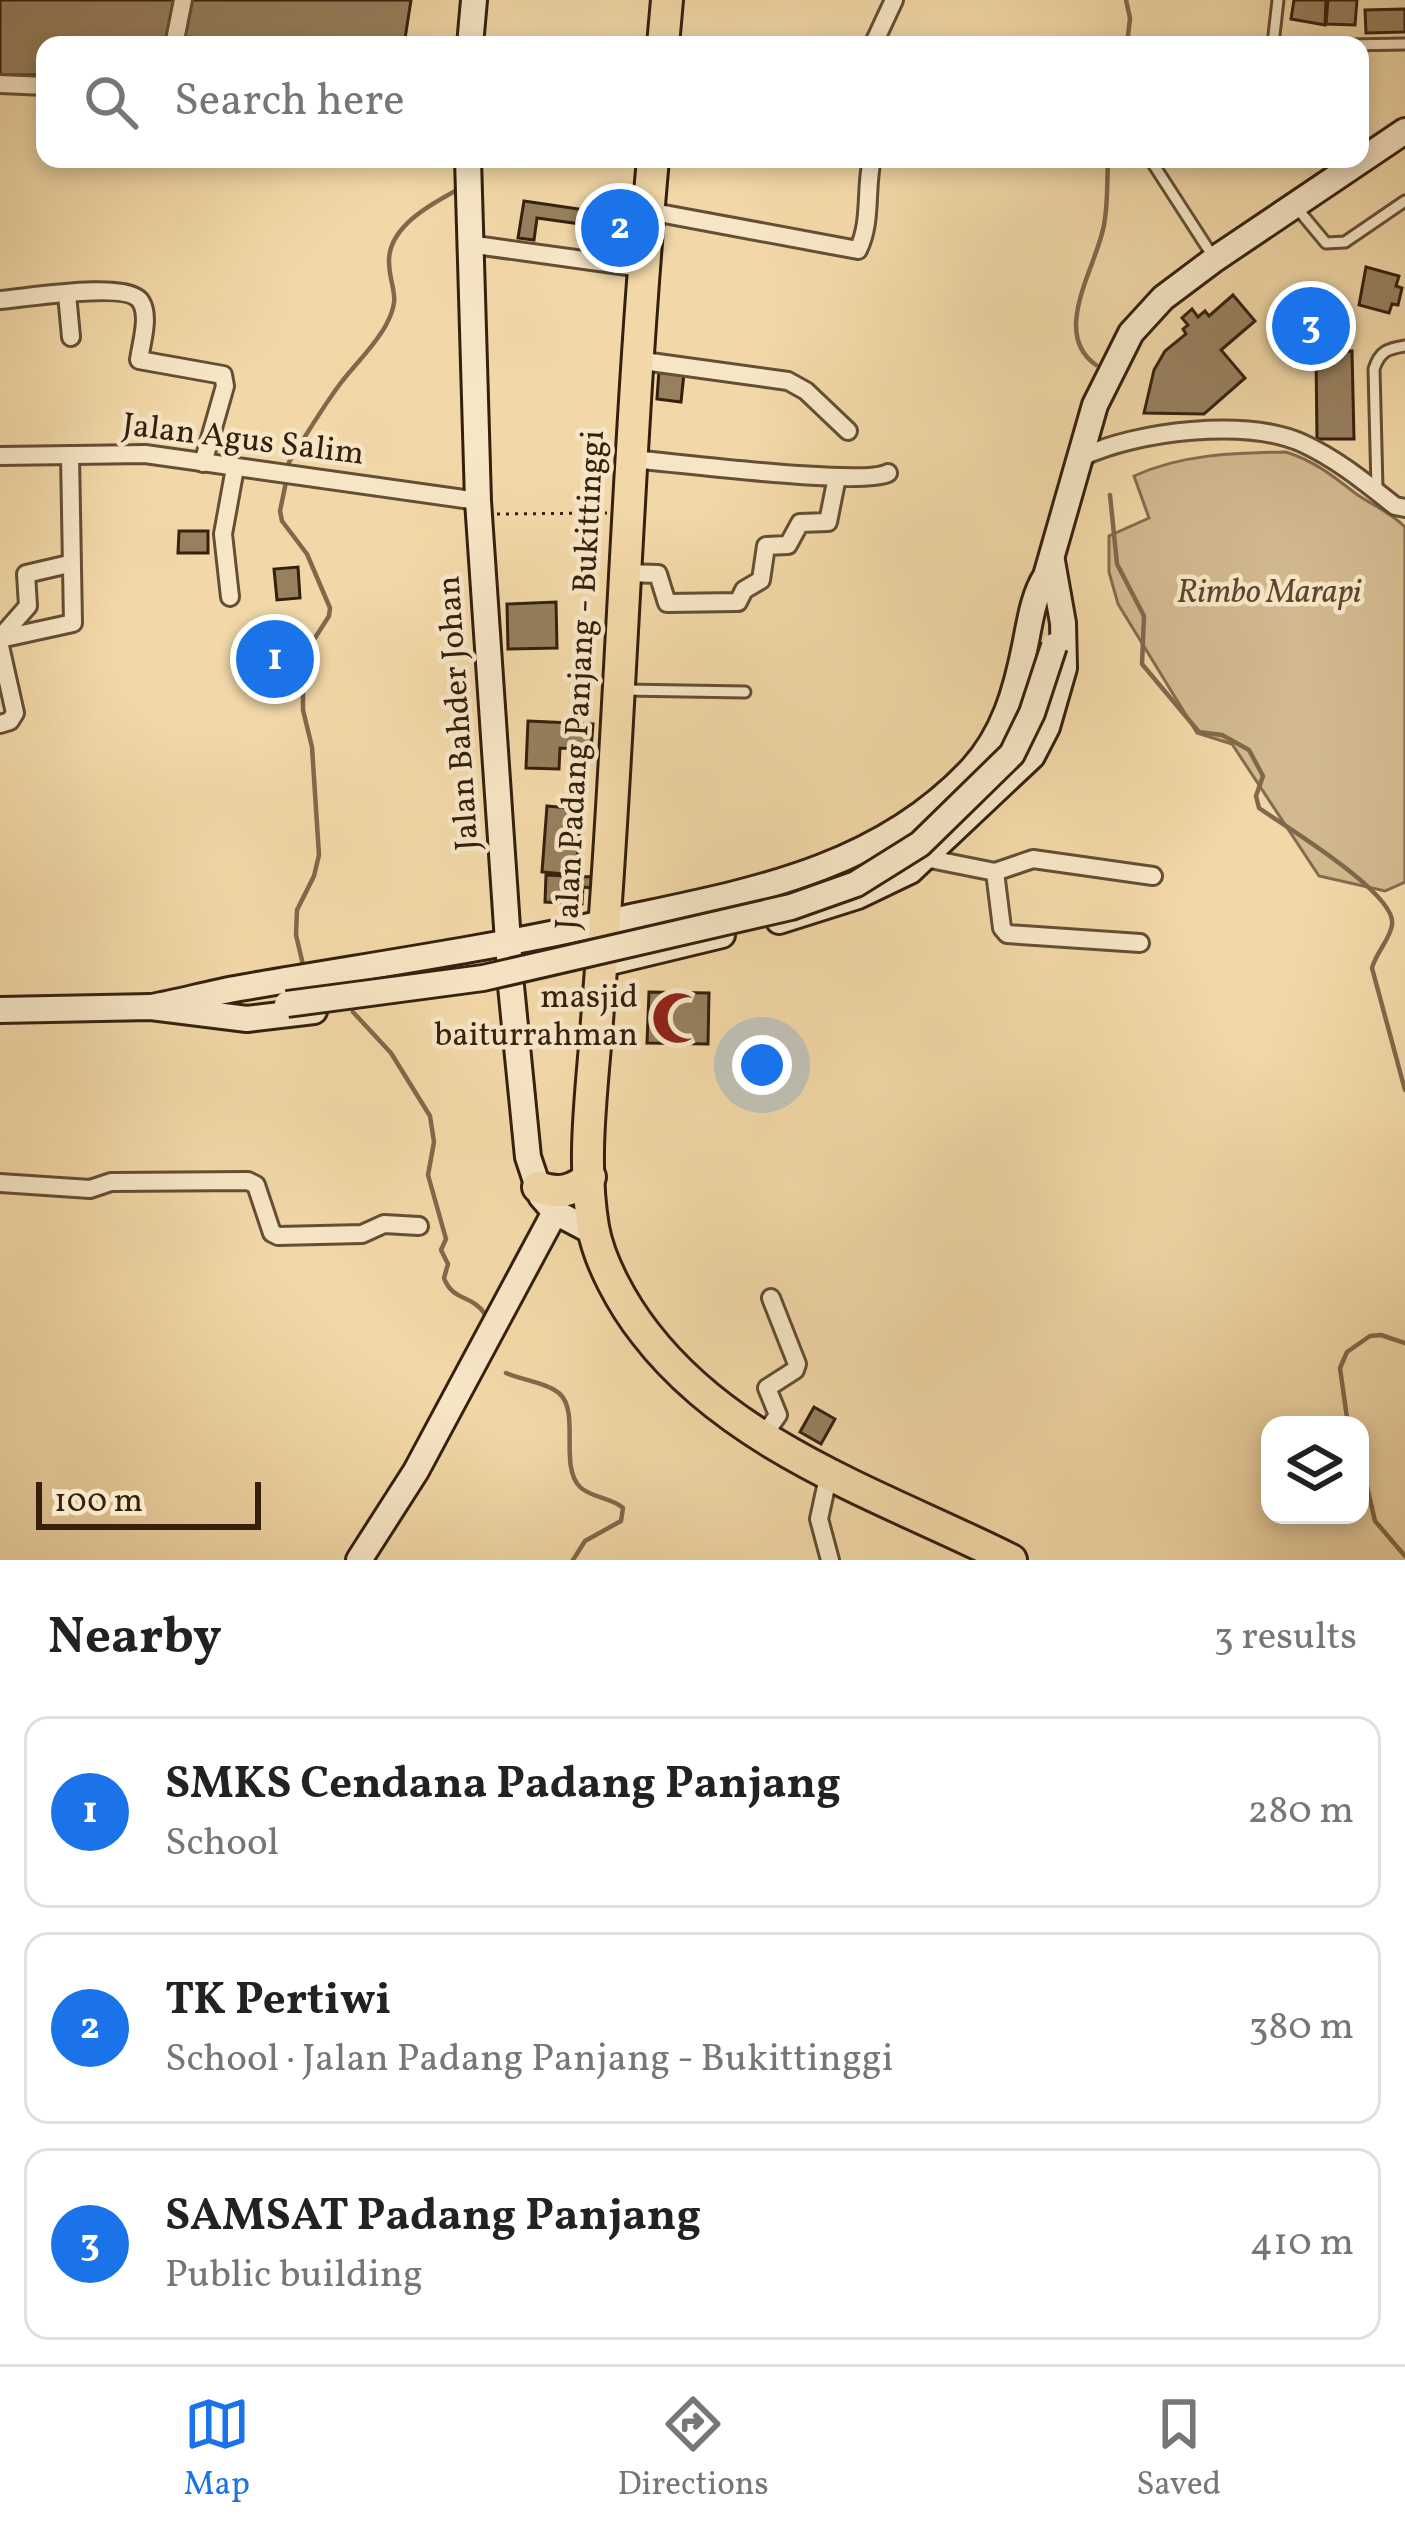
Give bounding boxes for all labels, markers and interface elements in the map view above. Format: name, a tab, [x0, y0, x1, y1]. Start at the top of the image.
search box	[36, 36, 1369, 168]
icon: search	[78, 69, 144, 135]
text: Search here	[174, 71, 405, 134]
pin: 2	[581, 183, 659, 273]
pin: 3	[1272, 281, 1350, 371]
street label: Jalan Agus Salim	[120, 403, 366, 479]
street label: Jalan Padang Panjang - Bukittinggi	[546, 429, 618, 931]
park label: Rimbo Marapi	[1177, 571, 1362, 617]
street label: Jalan Bahder Johan	[427, 574, 493, 852]
pin: 1	[236, 614, 314, 704]
place label: masjid baiturrahman	[434, 976, 638, 1060]
mosque icon: masjid baiturrahman	[649, 989, 707, 1047]
your location	[732, 1035, 792, 1095]
map controls	[1261, 1416, 1369, 1524]
button: layers	[1261, 1416, 1369, 1524]
scale bar	[36, 1476, 261, 1529]
text: 100 m	[54, 1480, 143, 1526]
text: Nearby	[48, 1603, 222, 1674]
text: 3 results	[1214, 1611, 1357, 1665]
text: SMKS Cendana Padang Panjang	[165, 1754, 841, 1817]
text: 1	[82, 1785, 98, 1839]
text: 280 m	[1247, 1785, 1354, 1839]
text: School	[165, 1817, 279, 1871]
text: TK Pertiwi	[165, 1970, 391, 2033]
text: 2	[80, 2001, 100, 2055]
text: 380 m	[1248, 2001, 1354, 2055]
text: School · Jalan Padang Panjang - Bukittinggi	[165, 2033, 893, 2087]
text: SAMSAT Padang Panjang	[165, 2186, 701, 2249]
text: 3	[80, 2217, 100, 2271]
text: 410 m	[1250, 2217, 1354, 2271]
text: Public building	[165, 2249, 423, 2303]
tab: Map	[184, 2391, 250, 2509]
tab: Directions	[617, 2391, 769, 2509]
tab: Saved	[1136, 2391, 1221, 2509]

